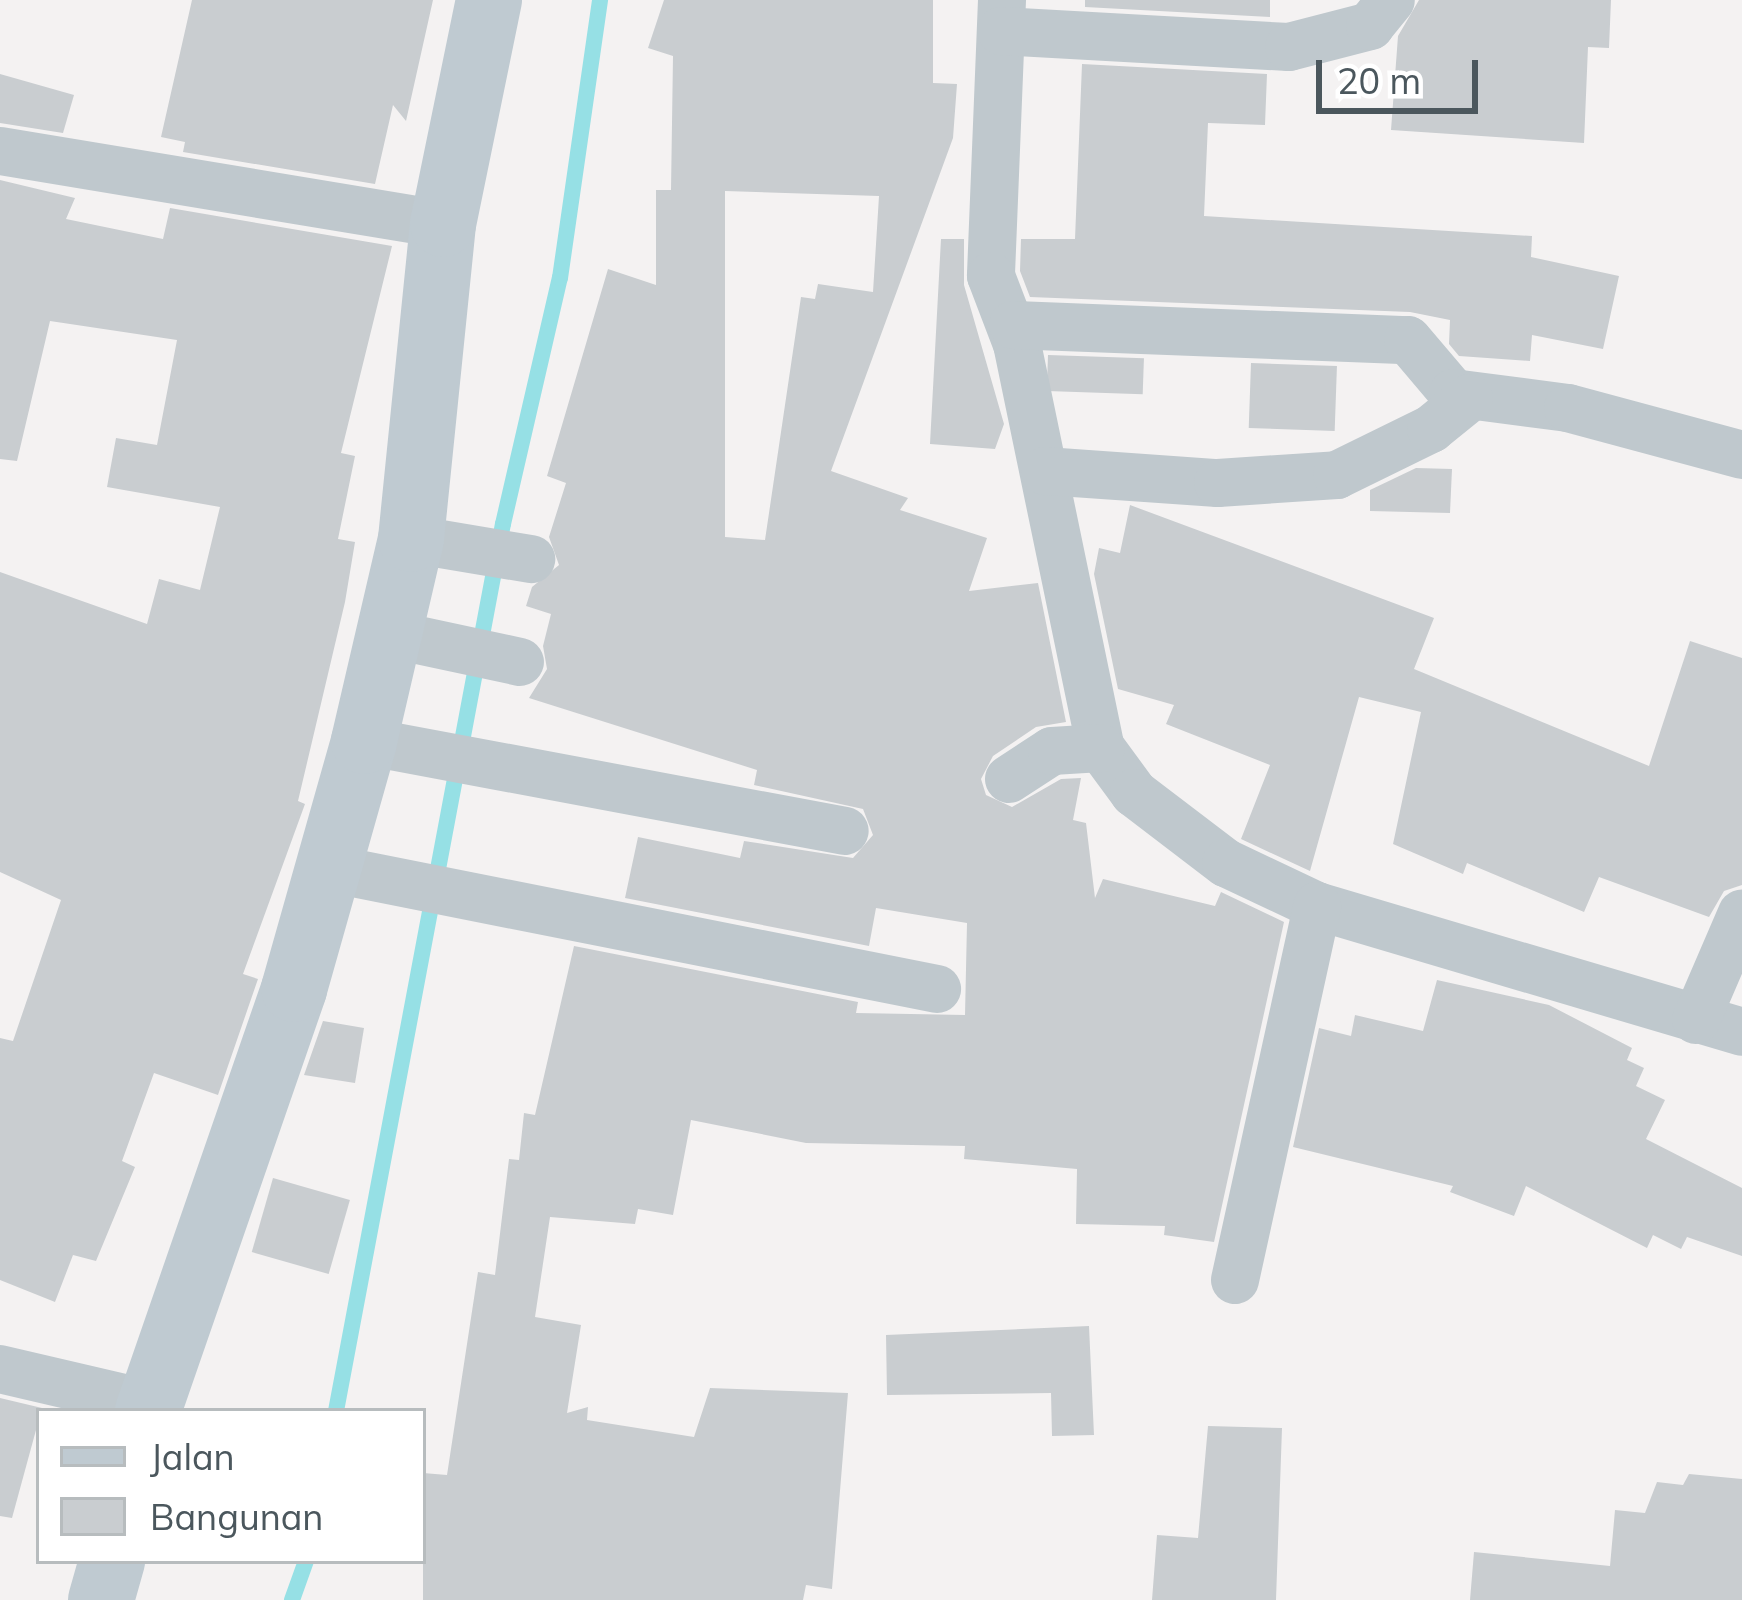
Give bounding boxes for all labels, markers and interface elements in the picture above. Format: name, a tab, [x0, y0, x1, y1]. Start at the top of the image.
scale bar	[1322, 36, 1484, 110]
text: 20 m	[1337, 58, 1421, 103]
legend	[36, 1408, 426, 1564]
text: Jalan	[150, 1434, 235, 1479]
text: Bangunan	[150, 1494, 323, 1539]

